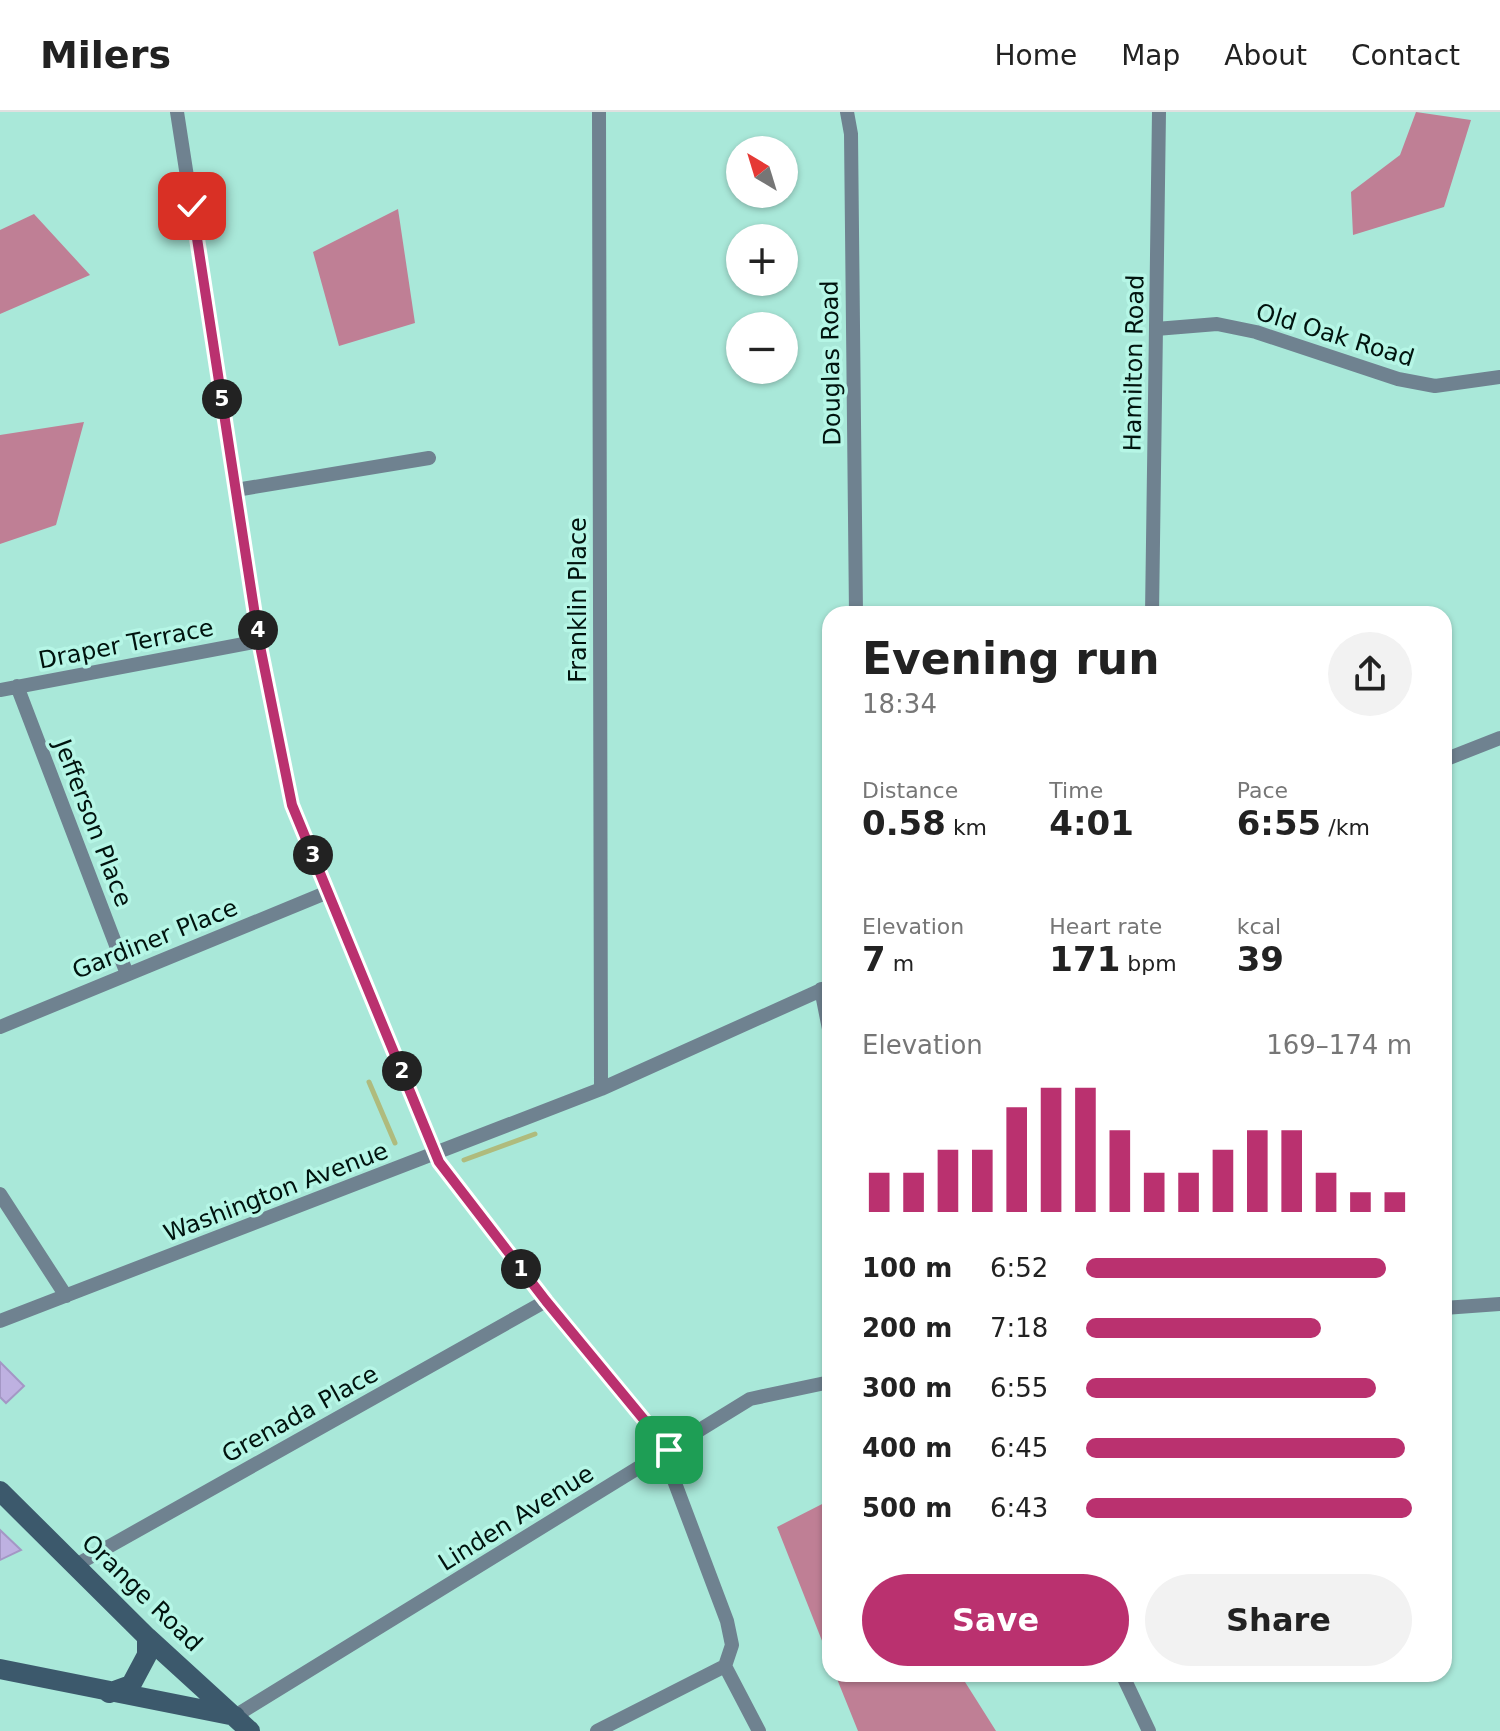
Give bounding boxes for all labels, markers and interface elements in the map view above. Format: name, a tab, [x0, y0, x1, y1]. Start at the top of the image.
text: Milers	[40, 33, 171, 77]
text: Home	[994, 39, 1077, 72]
text: Map	[1121, 39, 1180, 72]
text: About	[1224, 39, 1307, 72]
text: Contact	[1351, 39, 1460, 72]
north arrow	[726, 136, 798, 208]
map controls	[726, 136, 798, 384]
pin	[158, 172, 226, 240]
icon: check	[170, 184, 214, 228]
button: +	[726, 224, 798, 296]
street label: Hamilton Road	[1118, 274, 1150, 452]
street label: Douglas Road	[816, 280, 846, 446]
street label: Old Oak Road	[1253, 298, 1417, 372]
button: −	[726, 312, 798, 384]
pin: 5	[202, 379, 242, 419]
text: 5	[214, 386, 230, 411]
street label: Franklin Place	[564, 517, 592, 683]
pin: 4	[238, 610, 278, 650]
street label: Draper Terrace	[36, 613, 216, 675]
text: 4	[250, 617, 266, 642]
button: share	[1328, 632, 1412, 716]
text: Evening run	[862, 633, 1159, 684]
text: 18:34	[862, 689, 937, 719]
street label: Jefferson Place	[48, 734, 138, 911]
text: Distance	[862, 778, 958, 803]
text: Time	[1049, 778, 1103, 803]
text: Pace	[1237, 778, 1288, 803]
text: 0.58	[862, 803, 946, 843]
text: 4:01	[1049, 803, 1134, 843]
text: 6:55	[1237, 803, 1321, 843]
text: km	[946, 815, 987, 840]
text: /km	[1321, 815, 1370, 840]
pin: 3	[293, 835, 333, 875]
text: 3	[305, 842, 321, 867]
street label: Gardiner Place	[68, 893, 242, 985]
text: Elevation	[862, 914, 964, 939]
text: Heart rate	[1049, 914, 1162, 939]
text: kcal	[1237, 914, 1281, 939]
text: 7	[862, 939, 886, 979]
text: 171	[1049, 939, 1120, 979]
text: 39	[1237, 939, 1284, 979]
text: m	[886, 951, 914, 976]
text: bpm	[1120, 951, 1177, 976]
text: Elevation	[862, 1030, 983, 1060]
text: 169–174 m	[1266, 1030, 1412, 1060]
pin: 2	[382, 1051, 422, 1091]
text: 2	[394, 1058, 410, 1083]
street label: Washington Avenue	[160, 1136, 392, 1248]
pin: 1	[501, 1249, 541, 1289]
text: 100 m	[862, 1253, 952, 1283]
text: 6:52	[990, 1253, 1048, 1283]
text: 1	[513, 1256, 529, 1281]
text: 200 m	[862, 1313, 952, 1343]
text: 7:18	[990, 1313, 1048, 1343]
street label: Grenada Place	[217, 1360, 383, 1468]
text: 300 m	[862, 1373, 952, 1403]
text: 6:55	[990, 1373, 1048, 1403]
pin	[635, 1416, 703, 1484]
icon: arrive	[647, 1428, 691, 1472]
text: 400 m	[862, 1433, 952, 1463]
text: 6:45	[990, 1433, 1048, 1463]
street label: Linden Avenue	[433, 1459, 599, 1577]
text: 500 m	[862, 1493, 952, 1523]
text: 6:43	[990, 1493, 1048, 1523]
street label: Orange Road	[76, 1529, 208, 1657]
button: Save	[862, 1574, 1129, 1666]
button: Share	[1145, 1574, 1412, 1666]

